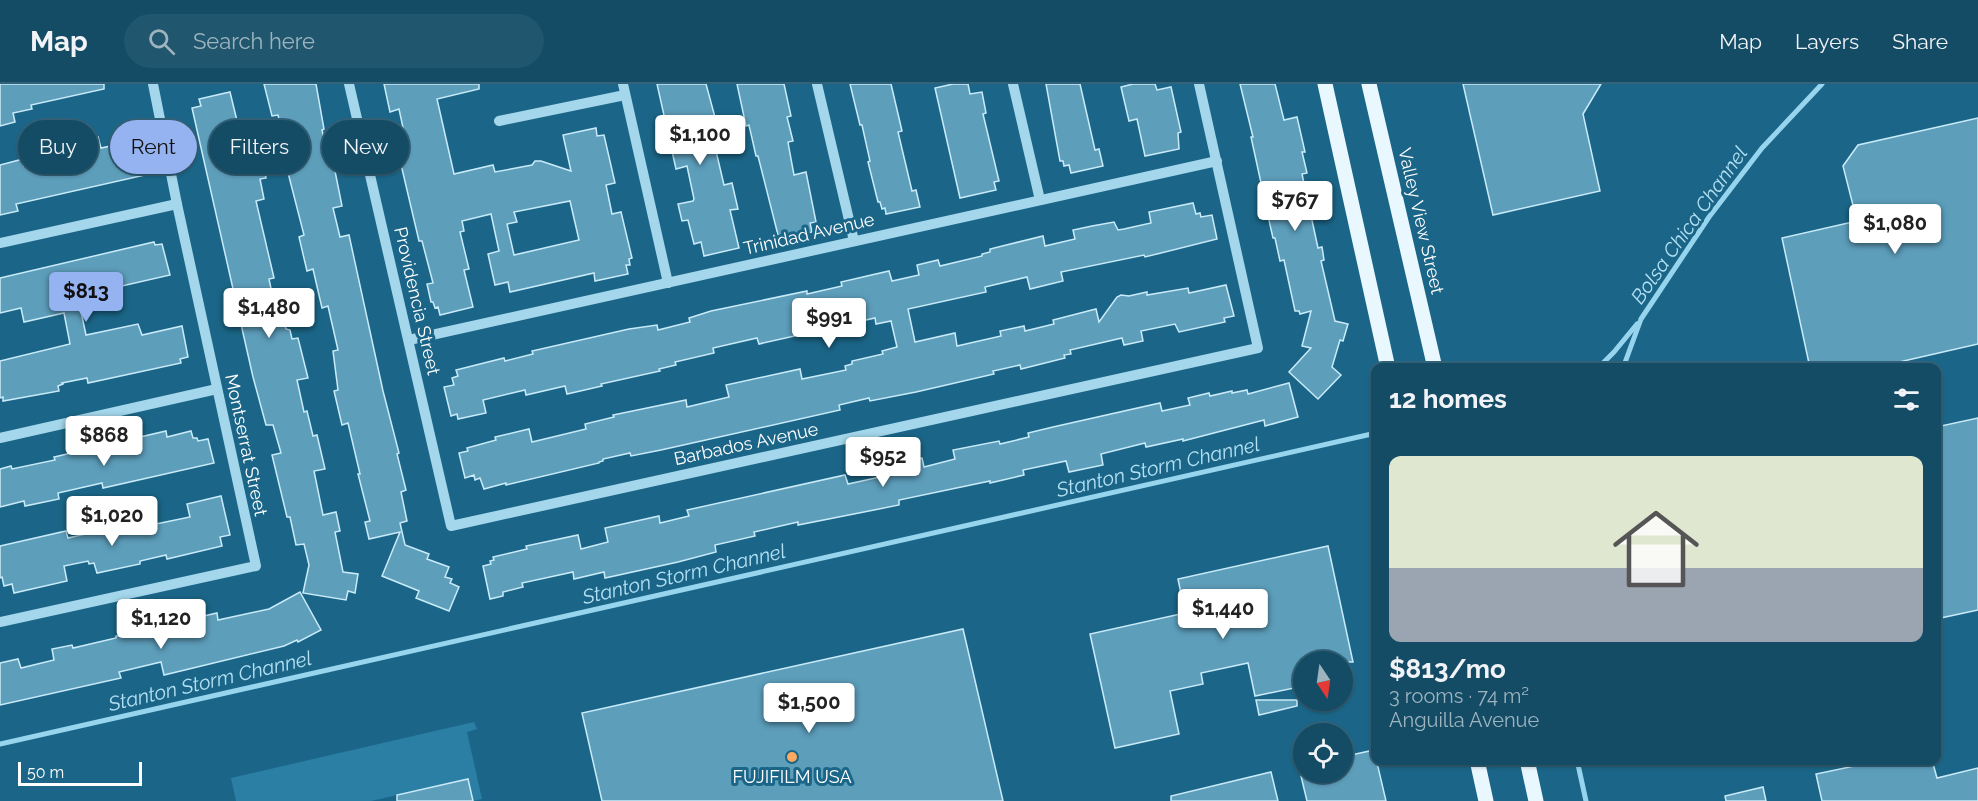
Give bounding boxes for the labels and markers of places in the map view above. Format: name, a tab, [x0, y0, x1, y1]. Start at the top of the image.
pin: $1,100	[651, 115, 749, 166]
pin: $767	[1259, 181, 1331, 232]
pin: $1,080	[1846, 204, 1944, 255]
pin: $813	[50, 272, 122, 323]
pin: $1,480	[220, 288, 318, 339]
pin: $991	[793, 298, 865, 349]
pin: $868	[68, 416, 140, 467]
pin: $952	[847, 437, 919, 488]
pin: $1,020	[63, 496, 161, 547]
pin: $1,440	[1174, 589, 1272, 640]
pin: $1,120	[112, 599, 210, 650]
pin: $1,500	[760, 683, 858, 734]
marker: FUJIFILM USA	[785, 750, 799, 764]
place label: FUJIFILM USA	[732, 766, 852, 787]

